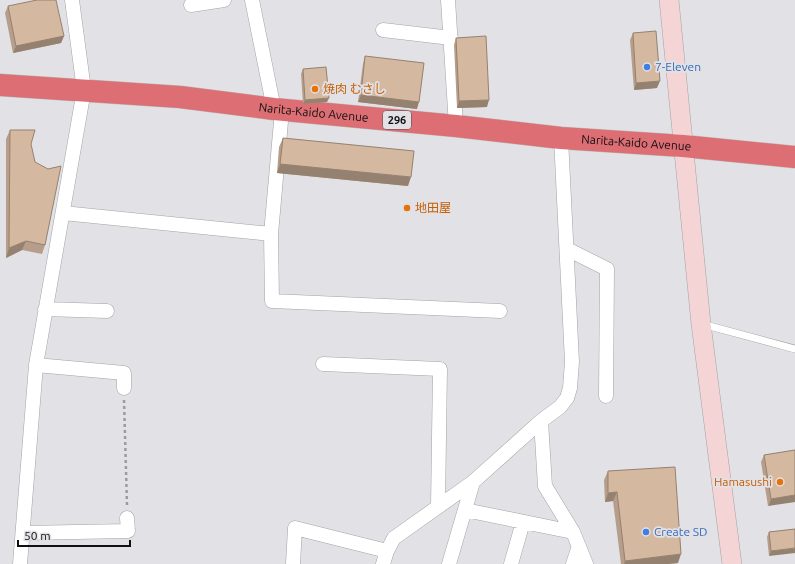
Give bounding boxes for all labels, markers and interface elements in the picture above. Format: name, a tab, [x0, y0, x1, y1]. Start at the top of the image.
place label: 7-Eleven	[655, 60, 701, 73]
marker: 7-Eleven	[642, 62, 652, 72]
place label: 焼肉 むさし	[323, 82, 386, 95]
marker: 焼肉 むさし	[310, 84, 320, 94]
street label: Narita-Kaido Avenue	[258, 100, 369, 124]
road number: 296	[383, 111, 411, 129]
street label: Narita-Kaido Avenue	[581, 132, 692, 153]
place label: 地田屋	[415, 201, 451, 214]
marker: 地田屋	[402, 203, 412, 213]
place label: Hamasushi	[714, 475, 772, 488]
marker: Hamasushi	[775, 477, 785, 487]
scale bar	[18, 522, 130, 548]
place label: Create SD	[654, 525, 708, 538]
marker: Create SD	[641, 527, 651, 537]
text: 50 m	[24, 529, 51, 542]

